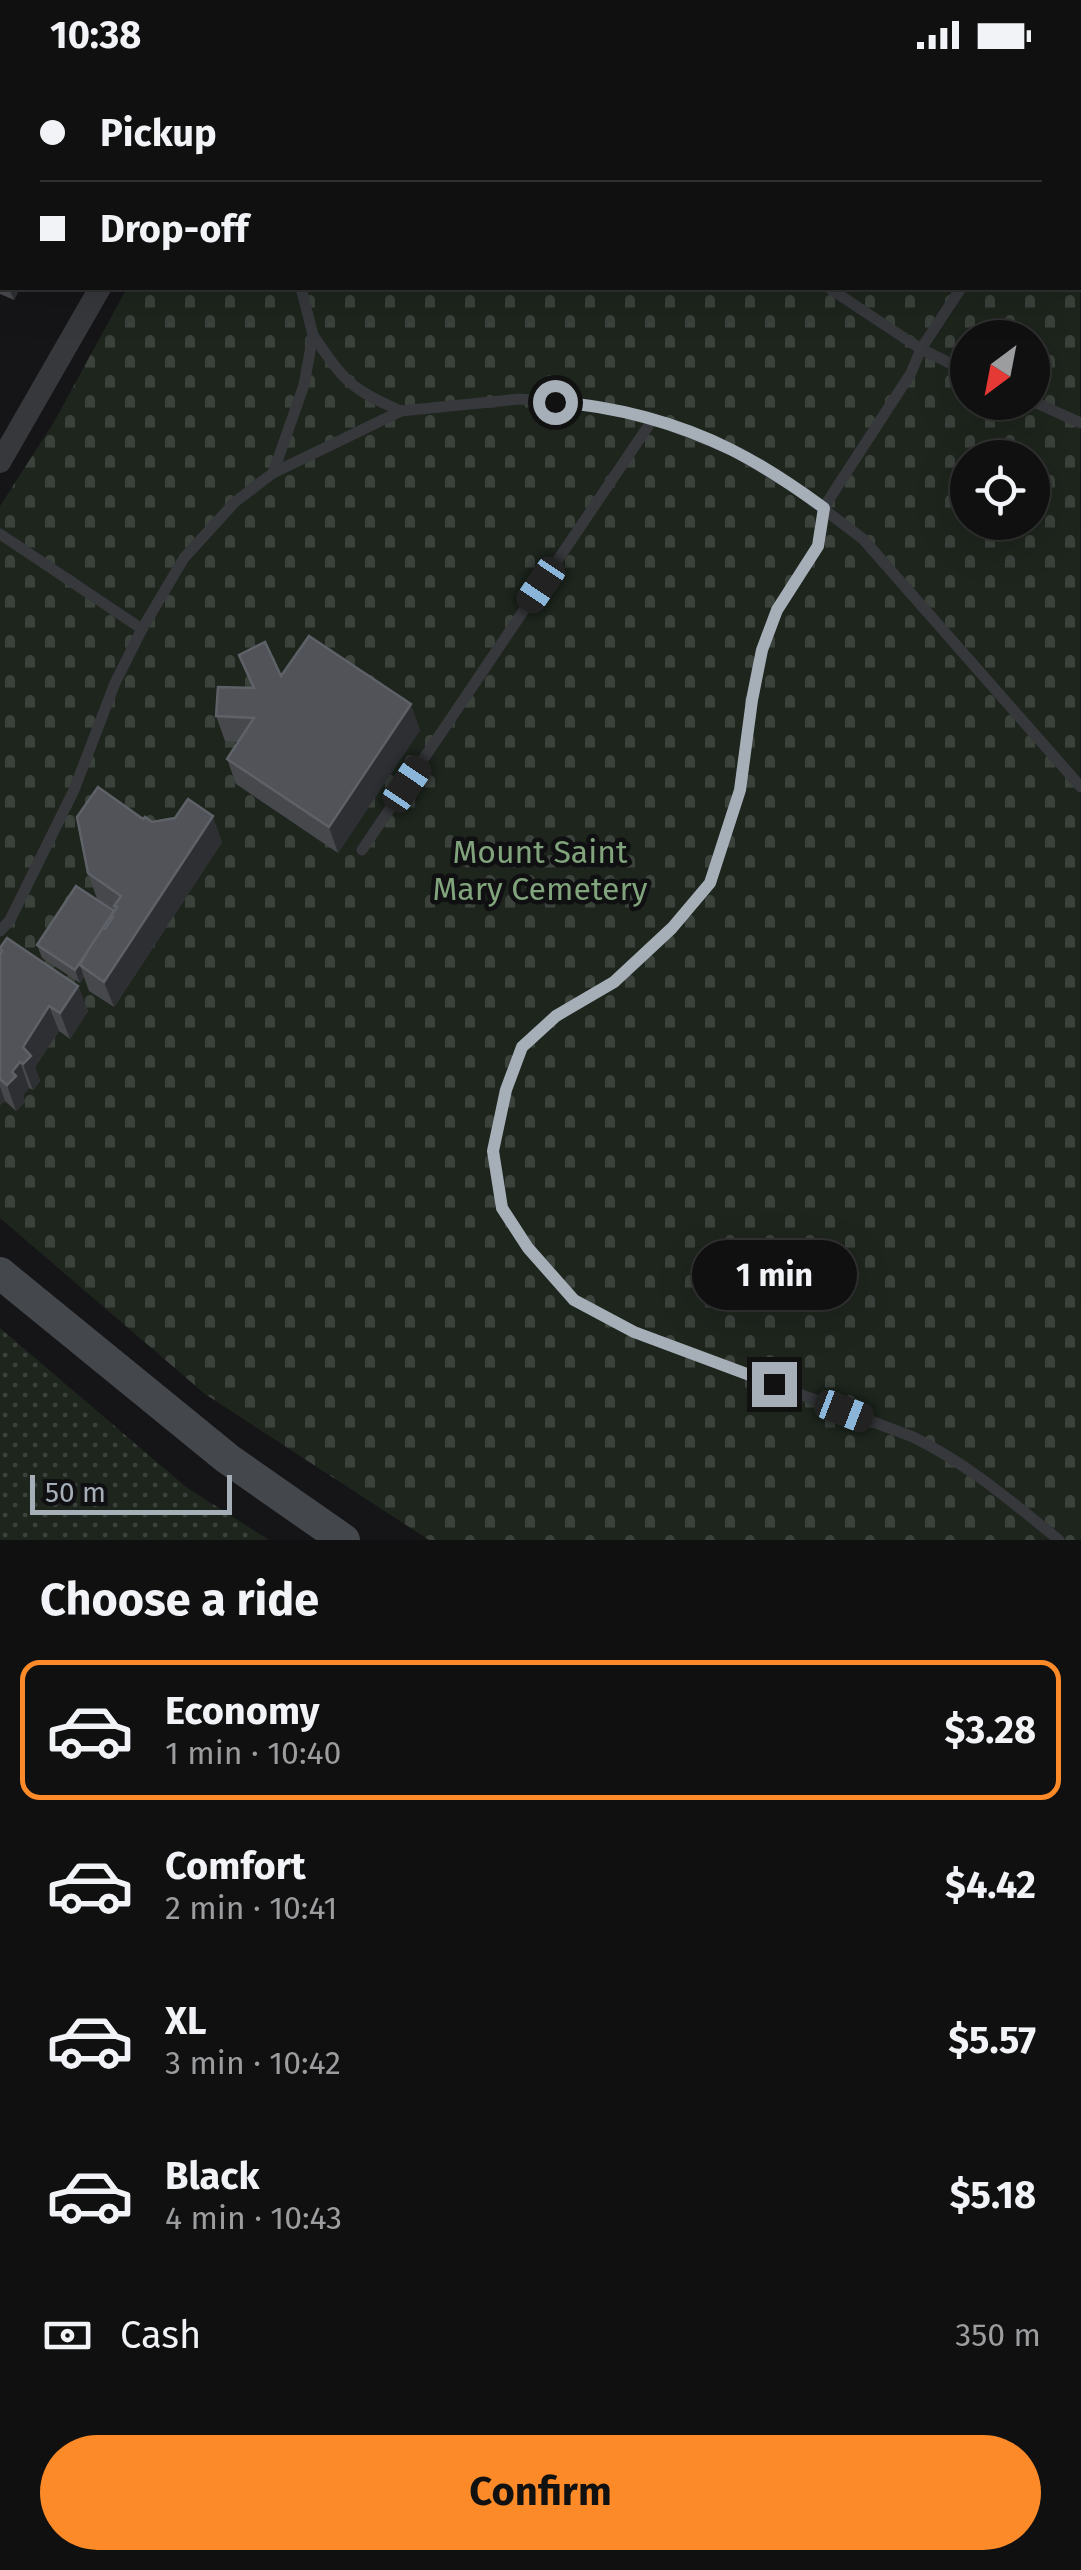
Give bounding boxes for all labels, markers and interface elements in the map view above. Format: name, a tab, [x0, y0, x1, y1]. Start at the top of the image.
text: 10:38	[50, 12, 141, 58]
text: Pickup	[100, 110, 217, 156]
text: Drop-off	[100, 206, 248, 252]
north arrow	[950, 320, 1050, 420]
map controls	[950, 320, 1050, 540]
route start	[533, 380, 578, 425]
button: locate	[950, 440, 1050, 540]
car	[512, 552, 570, 618]
car	[378, 751, 436, 817]
park label: Mount Saint Mary Cemetery	[432, 833, 648, 908]
callout: 1 min	[692, 1239, 856, 1309]
text: 1 min	[736, 1256, 813, 1294]
route end	[752, 1362, 797, 1407]
car	[811, 1386, 877, 1436]
scale bar	[30, 1470, 232, 1514]
text: 50 m	[45, 1476, 106, 1509]
text: Choose a ride	[40, 1573, 319, 1627]
icon: car	[45, 1685, 135, 1775]
text: Economy	[165, 1688, 320, 1734]
text: $3.28	[945, 1707, 1036, 1753]
text: 1 min · 10:40	[165, 1734, 341, 1772]
icon: car	[45, 1840, 135, 1930]
text: Comfort	[165, 1843, 306, 1889]
text: $4.42	[945, 1862, 1036, 1908]
text: 2 min · 10:41	[165, 1889, 337, 1927]
icon: car	[45, 1995, 135, 2085]
text: XL	[165, 1998, 207, 2044]
text: $5.57	[948, 2017, 1036, 2063]
text: 3 min · 10:42	[165, 2044, 341, 2082]
icon: car	[45, 2150, 135, 2240]
text: Black	[165, 2153, 260, 2199]
text: $5.18	[950, 2172, 1036, 2218]
text: 4 min · 10:43	[165, 2199, 342, 2237]
icon: cash	[40, 2308, 95, 2363]
text: Cash	[120, 2312, 201, 2358]
text: 350 m	[955, 2316, 1041, 2354]
button: Confirm	[40, 2435, 1041, 2550]

